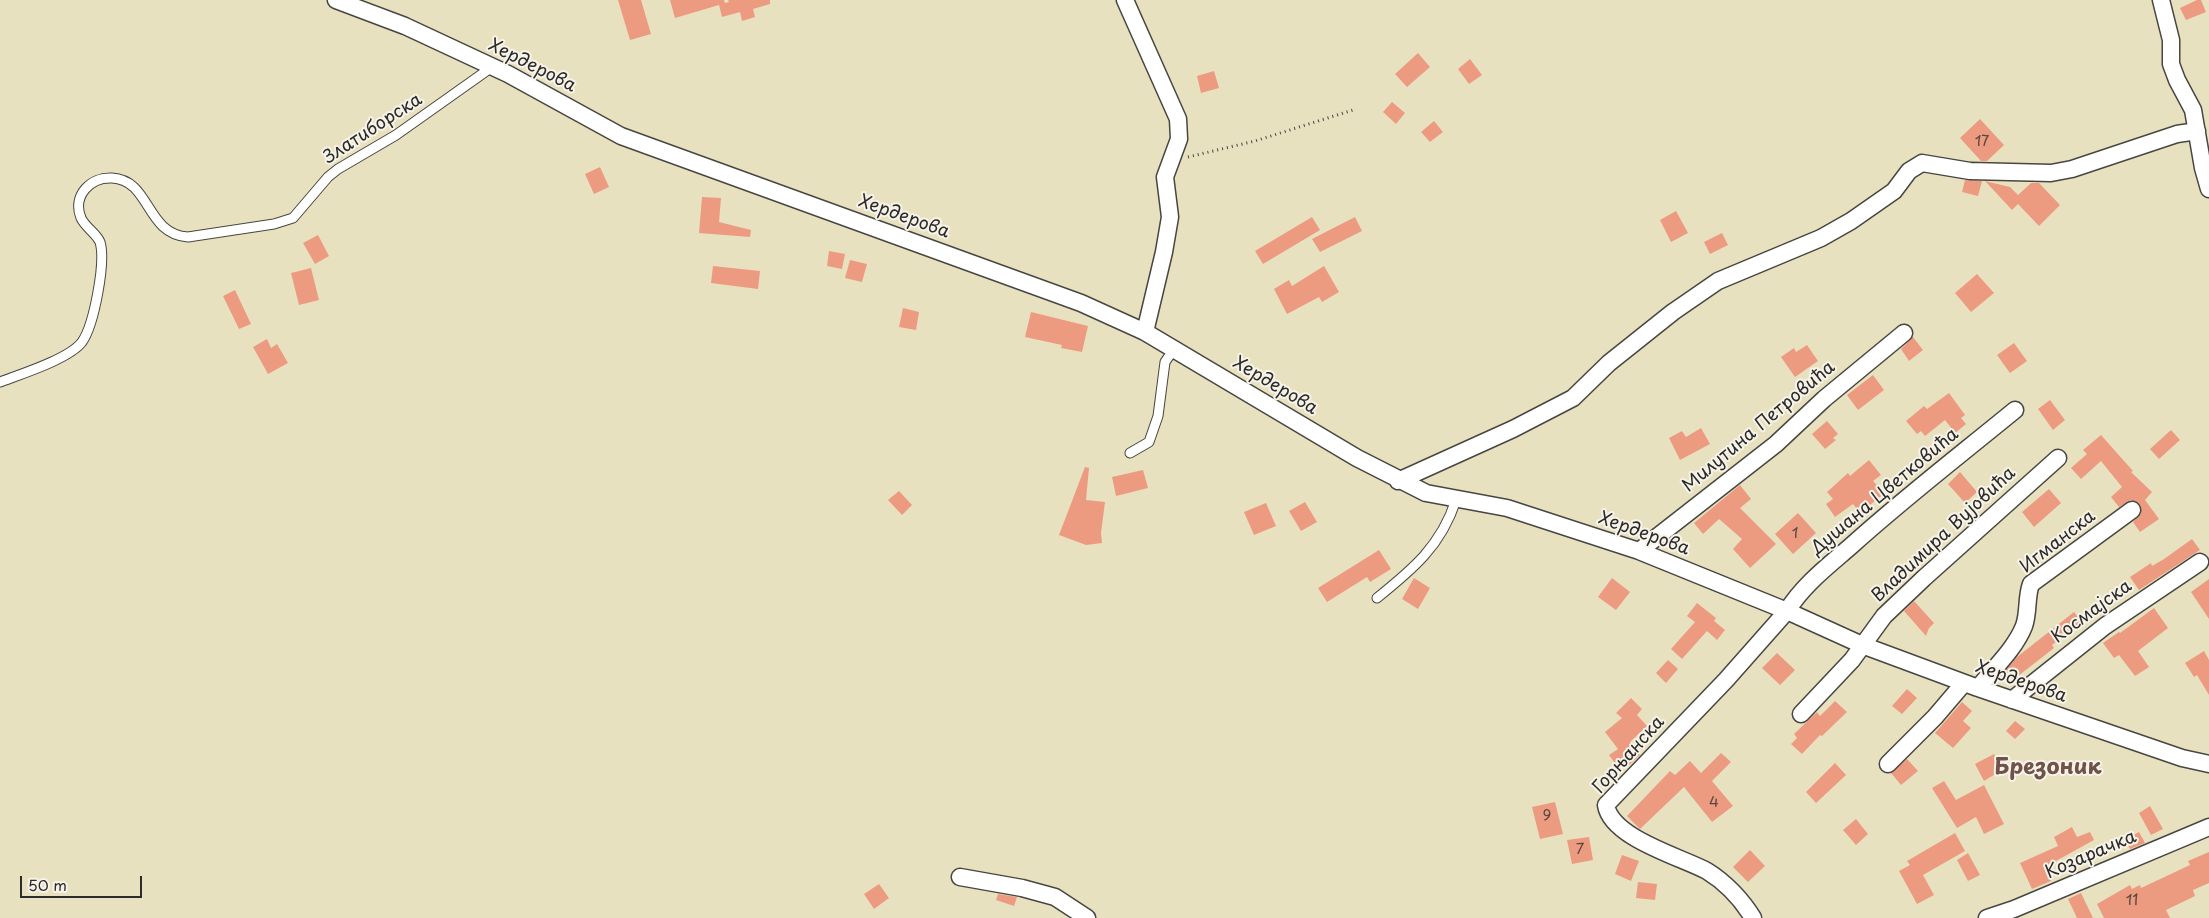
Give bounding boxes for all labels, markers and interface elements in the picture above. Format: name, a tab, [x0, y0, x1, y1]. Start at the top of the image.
street label: Хердерова	[485, 35, 579, 97]
street label: Златиборска	[320, 89, 426, 169]
house number: 17	[1975, 133, 1989, 151]
street label: Хердерова	[856, 191, 952, 243]
street label: Хердерова	[1229, 352, 1321, 420]
street label: Милутина Петровића	[1678, 357, 1840, 497]
street label: Душана Цветковића	[1807, 424, 1963, 560]
street label: Владимира Вујовића	[1868, 463, 2020, 607]
street label: Игманска	[2016, 506, 2100, 578]
street label: Хердерова	[1596, 508, 1692, 560]
house number: 1	[1792, 525, 1798, 543]
street label: Космајска	[2048, 576, 2136, 648]
street label: Хердерова	[1973, 656, 2069, 708]
street label: Горњанска	[1589, 712, 1669, 798]
district label: Брезоник	[1995, 755, 2101, 781]
house number: 4	[1709, 794, 1719, 812]
house number: 9	[1543, 807, 1551, 825]
street label: Козарачка	[2042, 826, 2140, 884]
house number: 7	[1576, 841, 1584, 859]
scale bar	[22, 866, 145, 898]
text: 50 m	[28, 873, 67, 896]
house number: 11	[2126, 892, 2138, 910]

